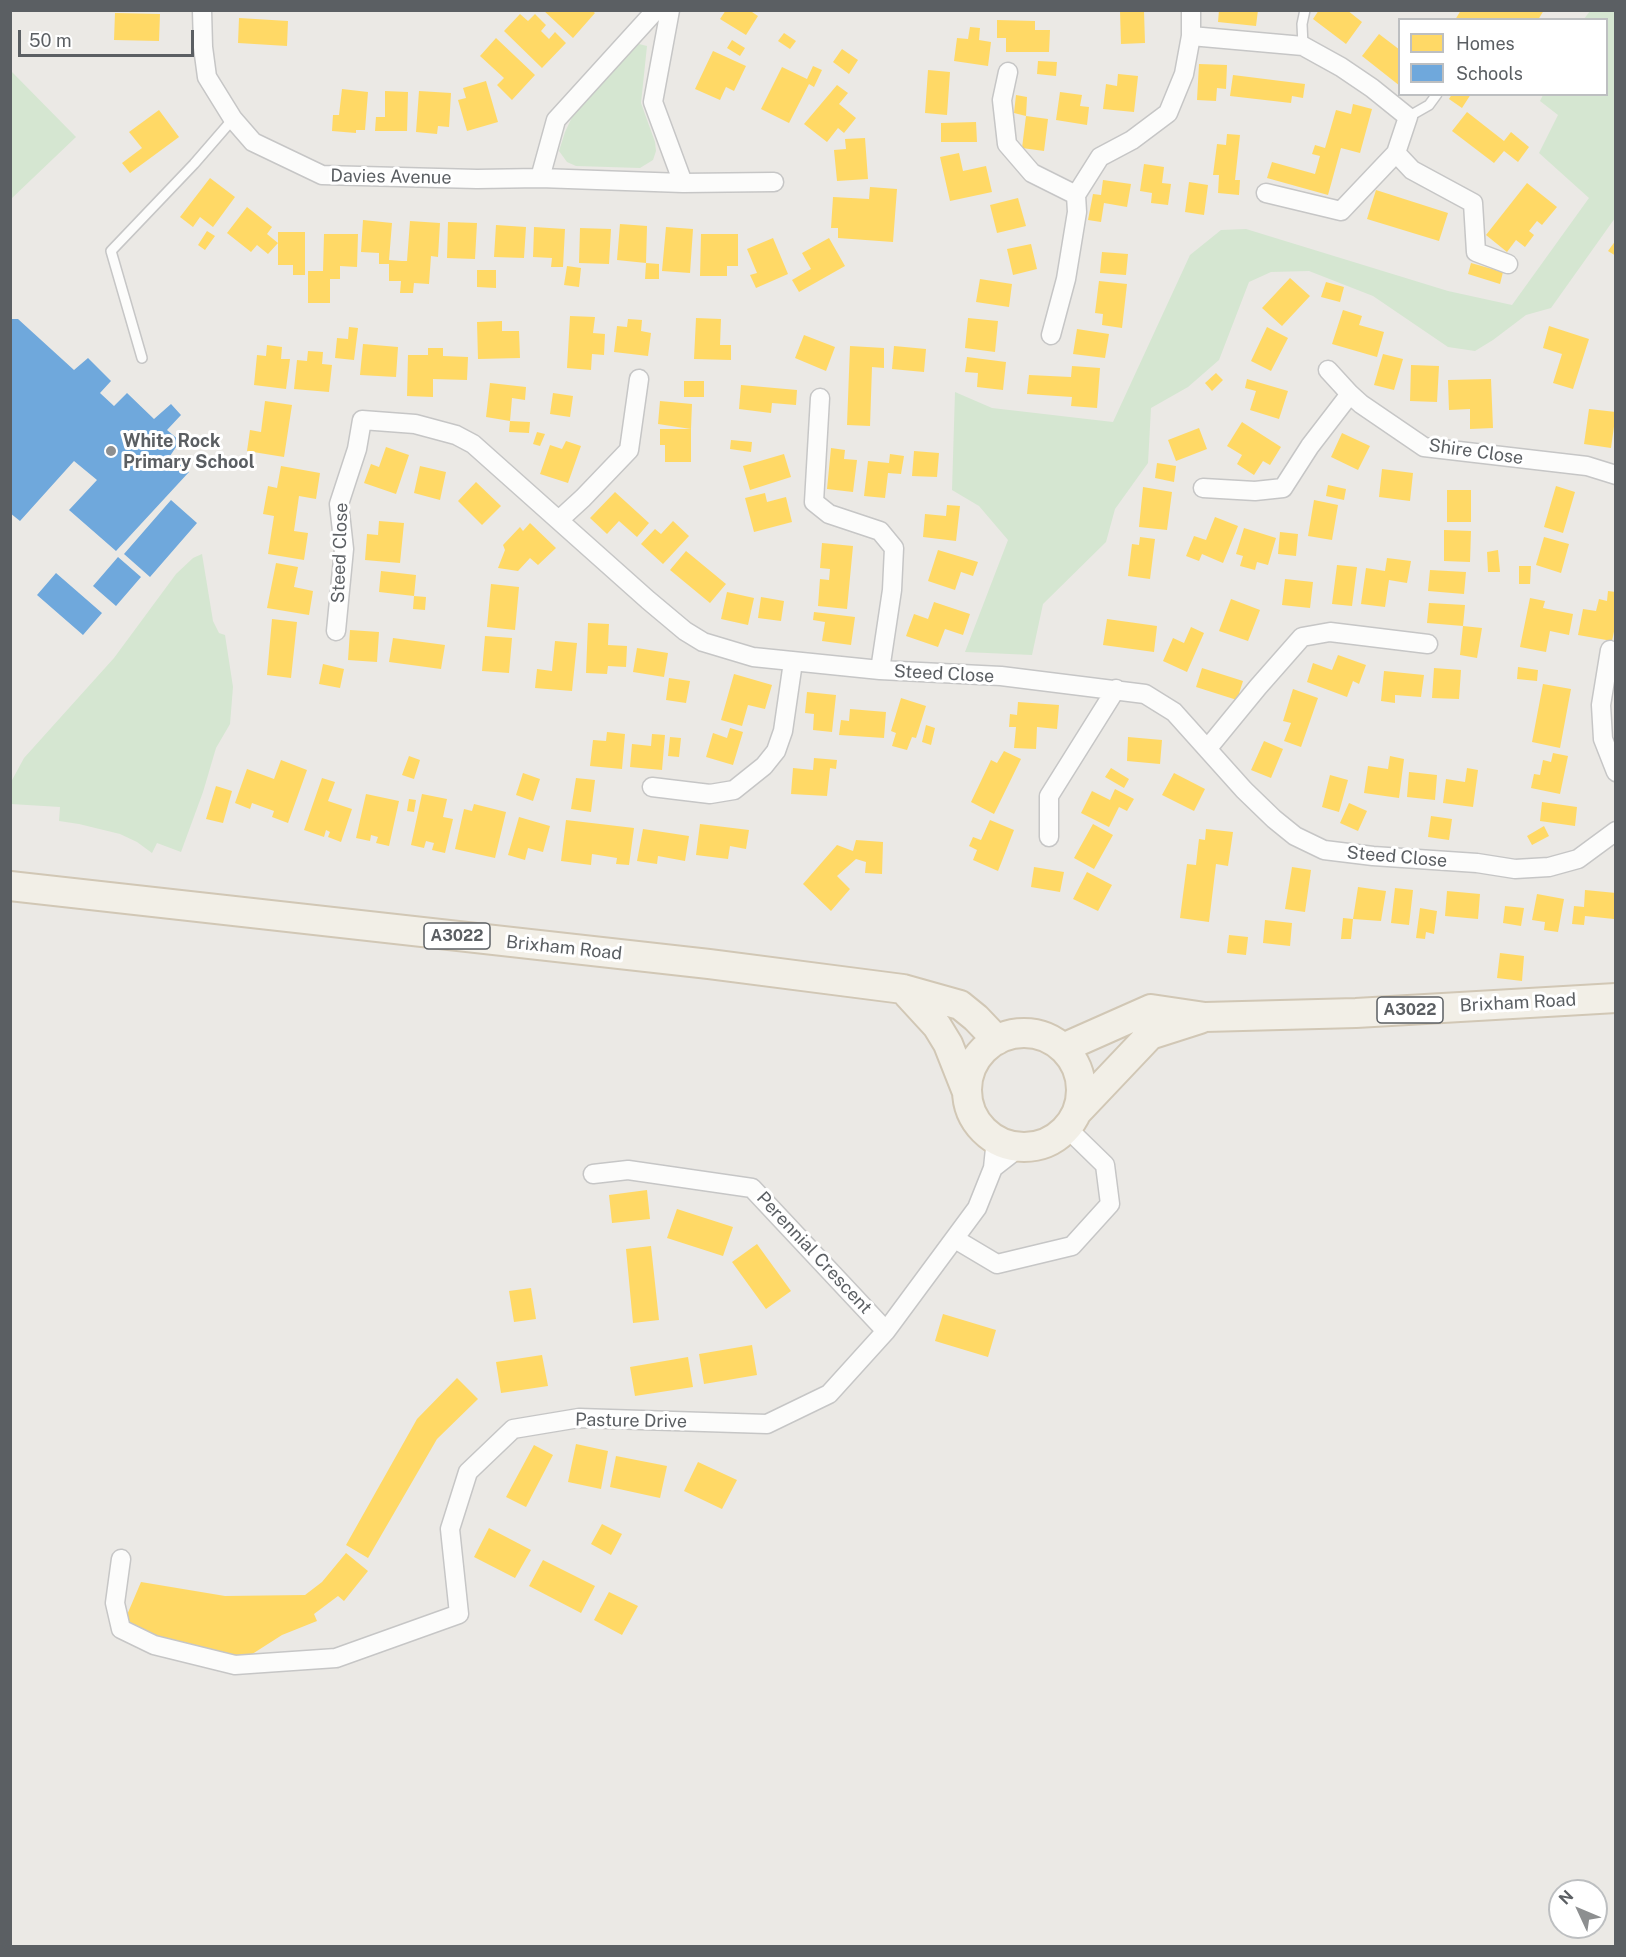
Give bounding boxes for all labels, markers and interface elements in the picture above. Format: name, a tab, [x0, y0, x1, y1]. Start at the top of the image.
scale bar	[21, 18, 196, 56]
legend	[1398, 18, 1608, 96]
text: 50 m	[29, 30, 72, 51]
text: Homes	[1456, 33, 1515, 54]
text: Schools	[1456, 63, 1523, 84]
street label: Davies Avenue	[330, 165, 452, 189]
place label: White Rock Primary School	[123, 430, 255, 472]
street label: Shire Close	[1427, 435, 1525, 469]
marker: White Rock Primary School	[104, 444, 118, 458]
street label: Steed Close	[327, 502, 353, 604]
street label: Steed Close	[893, 661, 995, 687]
street label: Steed Close	[1346, 842, 1448, 872]
road number: A3022	[424, 923, 490, 949]
street label: Brixham Road	[505, 931, 623, 965]
street label: Brixham Road	[1459, 989, 1577, 1017]
road number: A3022	[1377, 997, 1443, 1023]
street label: Perennial Crescent	[752, 1187, 876, 1319]
street label: Pasture Drive	[575, 1409, 687, 1433]
north arrow	[1548, 1879, 1608, 1939]
text: N	[1555, 1886, 1577, 1909]

